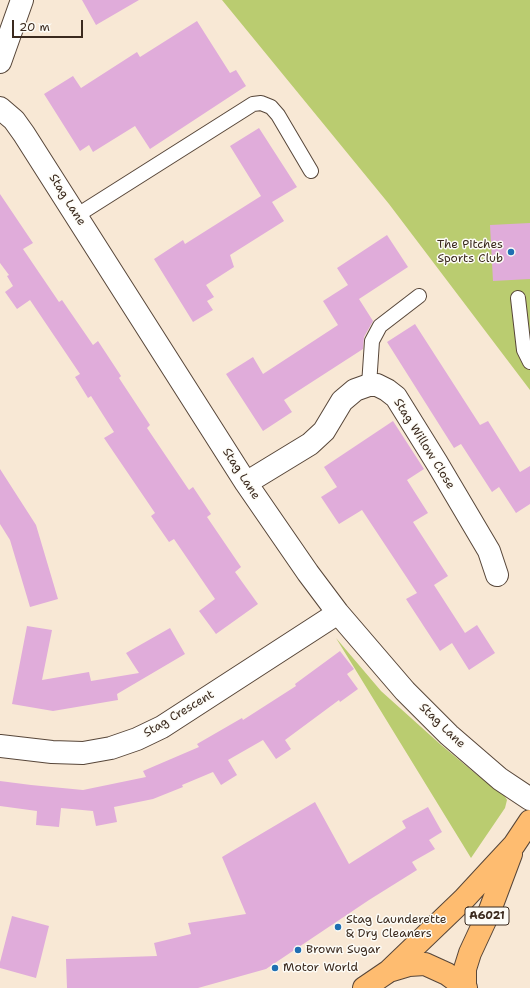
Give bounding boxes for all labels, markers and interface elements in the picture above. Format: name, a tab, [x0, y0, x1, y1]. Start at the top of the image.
scale bar	[14, 12, 85, 38]
text: 20 m	[19, 19, 50, 35]
street label: Stag Lane	[45, 171, 89, 229]
place label: The Pitches Sports Club	[437, 238, 503, 266]
marker: The Pitches Sports Club	[506, 247, 516, 257]
street label: Stag Willow Close	[390, 396, 458, 492]
street label: Stag Lane	[219, 446, 263, 502]
street label: Stag Crescent	[141, 687, 217, 741]
street label: Stag Lane	[416, 701, 468, 751]
road number: A6021	[465, 907, 509, 925]
place label: Stag Launderette & Dry Cleaners	[346, 913, 447, 941]
marker: Stag Launderette & Dry Cleaners	[333, 922, 343, 932]
place label: Brown Sugar	[306, 943, 381, 957]
marker: Brown Sugar	[293, 945, 303, 955]
place label: Motor World	[283, 961, 358, 975]
marker: Motor World	[270, 963, 280, 973]

